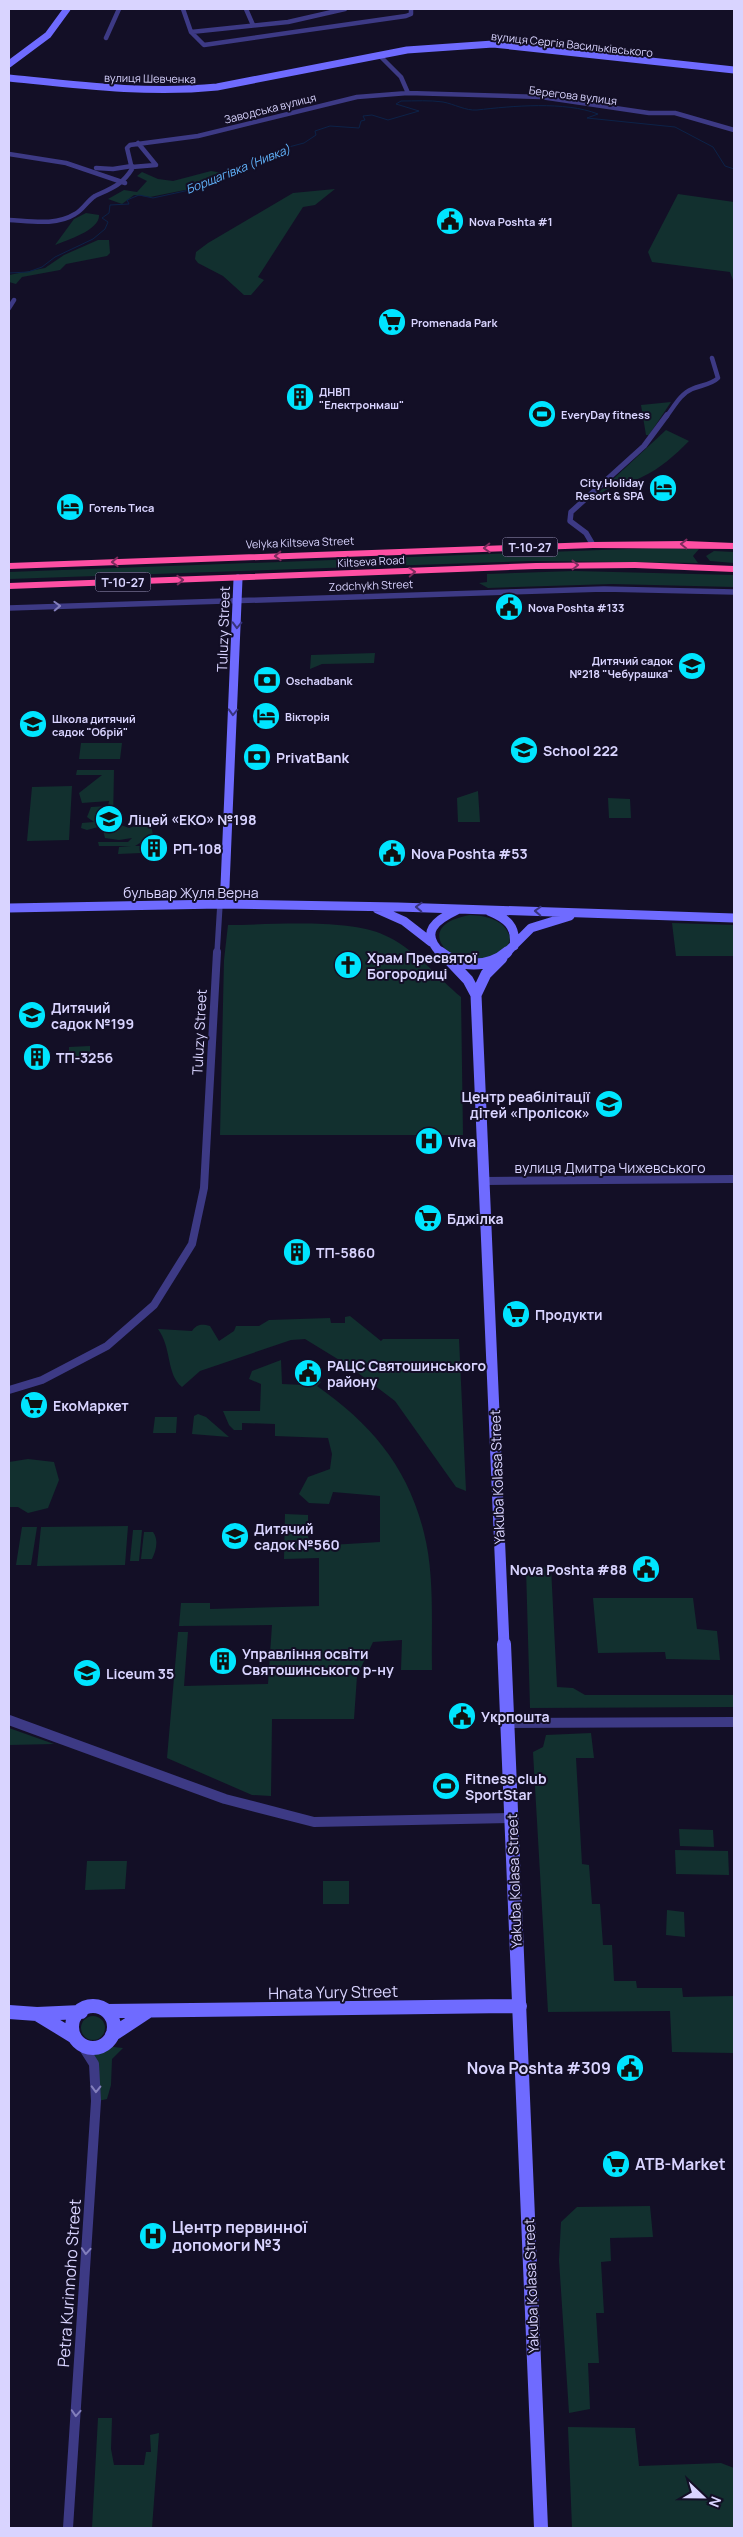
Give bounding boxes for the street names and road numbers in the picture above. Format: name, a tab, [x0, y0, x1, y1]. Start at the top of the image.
street label: вулиця Сергія Васильківського	[490, 28, 654, 60]
street label: вулиця Шевченка	[104, 70, 196, 86]
street label: Берегова вулиця	[528, 82, 618, 108]
street label: Заводська вулиця	[222, 89, 318, 127]
street label: Velyka Kiltseva Street	[246, 533, 354, 551]
road number: Т-10-27	[502, 538, 558, 556]
street label: Kiltseva Road	[337, 552, 405, 570]
road number: Т-10-27	[96, 572, 150, 592]
street label: Zodchykh Street	[328, 576, 414, 594]
street label: Tuluzy Street	[212, 585, 234, 672]
street label: бульвар Жуля Верна	[123, 883, 259, 902]
street label: Tuluzy Street	[187, 988, 211, 1075]
street label: вулиця Дмитра Чижевського	[515, 1158, 705, 1177]
street label: Yakuba Kolasa Street	[485, 1409, 509, 1545]
street label: Yakuba Kolasa Street	[502, 1813, 526, 1949]
street label: Hnata Yury Street	[268, 1980, 398, 2004]
street label: Petra Kurinnoho Street	[52, 2198, 86, 2368]
street label: Yakuba Kolasa Street	[519, 2218, 543, 2354]

